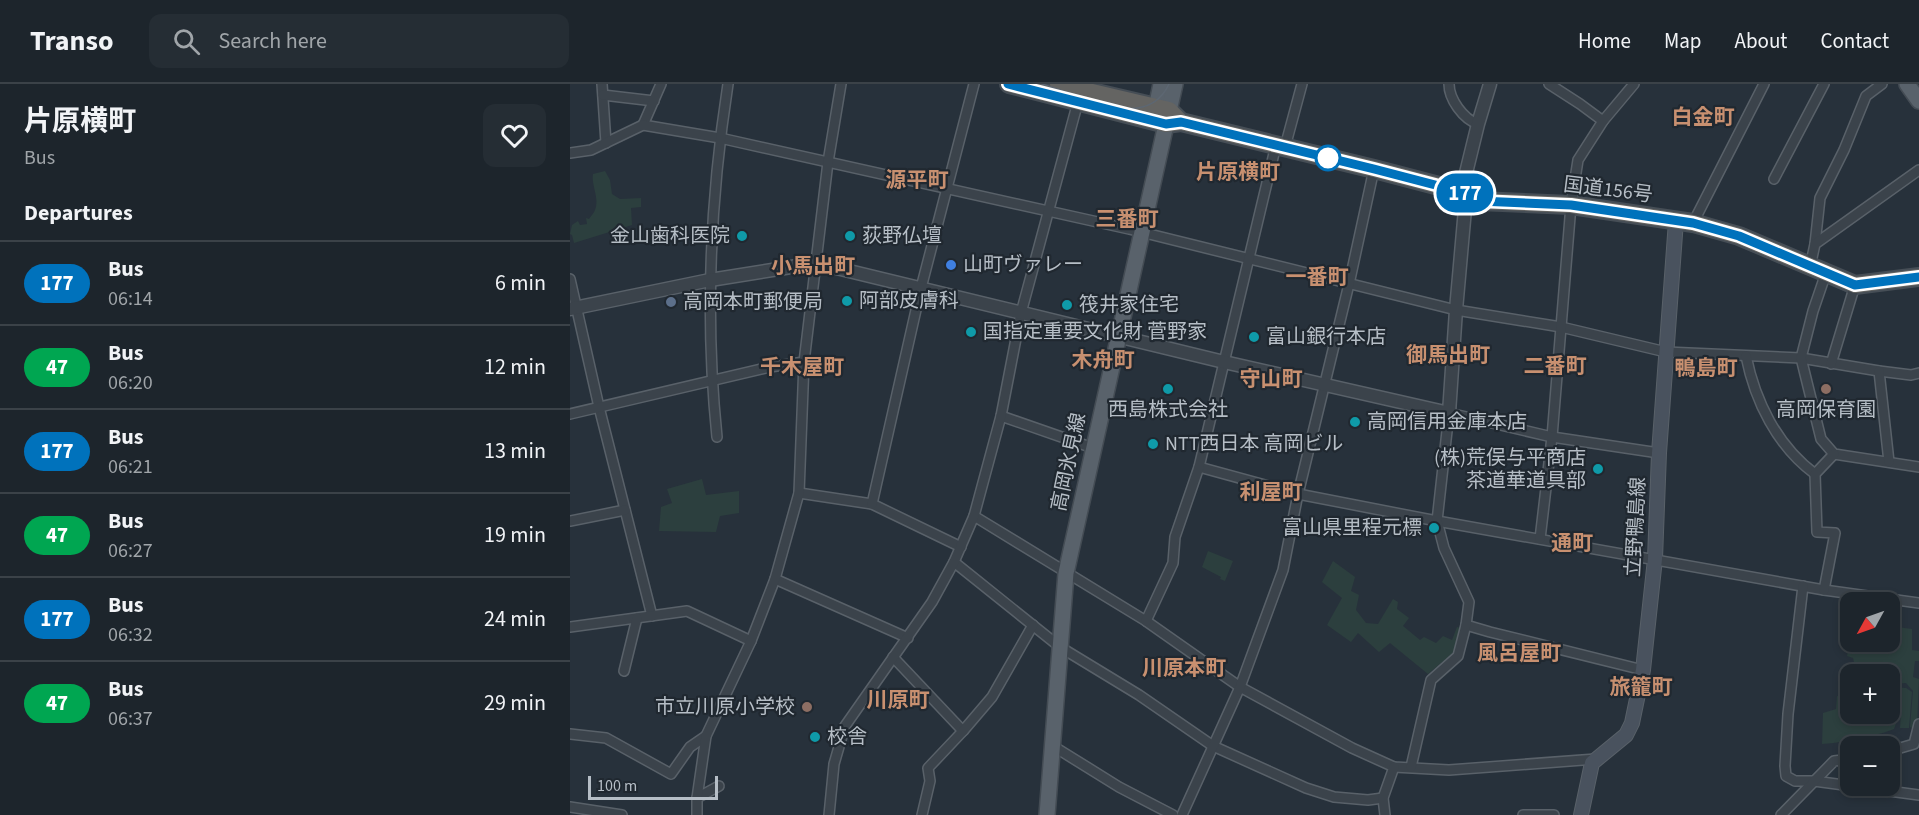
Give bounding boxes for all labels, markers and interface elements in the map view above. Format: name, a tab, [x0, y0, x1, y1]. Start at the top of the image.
search box	[149, 14, 569, 68]
text: Transo	[30, 21, 113, 61]
icon: search	[170, 25, 203, 58]
text: Search here	[218, 25, 327, 57]
text: Home	[1578, 26, 1631, 56]
text: Map	[1664, 26, 1702, 56]
text: About	[1735, 26, 1787, 56]
text: Contact	[1820, 26, 1889, 56]
text: 片原横町	[24, 101, 136, 141]
district label: 白金町	[1672, 102, 1735, 132]
button: heart	[483, 104, 546, 167]
text: Bus	[24, 144, 55, 172]
unlabelled marker	[1315, 145, 1341, 171]
district label: 片原横町	[1196, 157, 1280, 187]
district label: 源平町	[886, 165, 949, 195]
street label: 国道156号	[1562, 171, 1654, 209]
line badge: 177	[1430, 174, 1500, 212]
text: 177	[1448, 178, 1482, 208]
text: Departures	[24, 197, 133, 229]
district label: 三番町	[1096, 204, 1159, 234]
place label: 金山歯科医院	[610, 222, 730, 250]
place label: 荻野仏壇	[862, 222, 942, 250]
marker: 金山歯科医院	[735, 229, 749, 243]
marker: 荻野仏壇	[843, 229, 857, 243]
district label: 小馬出町	[771, 251, 855, 281]
place label: 山町ヴァレー	[963, 251, 1083, 279]
text: Bus	[108, 253, 144, 285]
marker: 山町ヴァレー	[944, 258, 958, 272]
district label: 一番町	[1286, 262, 1349, 292]
text: 6 min	[495, 267, 546, 299]
text: 177	[40, 268, 74, 298]
text: 06:14	[108, 285, 153, 313]
place label: 阿部皮膚科	[859, 287, 959, 315]
place label: 高岡本町郵便局	[683, 288, 823, 316]
place label: 筏井家住宅	[1079, 291, 1179, 319]
marker: 阿部皮膚科	[840, 294, 854, 308]
marker: 高岡本町郵便局	[664, 295, 678, 309]
marker: 筏井家住宅	[1060, 298, 1074, 312]
place label: 国指定重要文化財 菅野家	[983, 318, 1207, 346]
place label: 富山銀行本店	[1266, 323, 1386, 351]
marker: 国指定重要文化財 菅野家	[964, 325, 978, 339]
marker: 富山銀行本店	[1247, 330, 1261, 344]
text: Bus	[108, 337, 144, 369]
district label: 御馬出町	[1406, 340, 1490, 370]
district label: 木舟町	[1072, 345, 1135, 375]
text: 12 min	[484, 351, 546, 383]
district label: 二番町	[1524, 351, 1587, 381]
text: 47	[46, 352, 68, 382]
district label: 千木屋町	[760, 352, 844, 382]
district label: 鴨島町	[1675, 353, 1738, 383]
district label: 守山町	[1240, 364, 1303, 394]
text: 06:20	[108, 369, 153, 397]
marker: 西島株式会社	[1161, 382, 1175, 396]
marker: 高岡保育園	[1819, 382, 1833, 396]
place label: 西島株式会社	[1108, 396, 1228, 424]
place label: 高岡保育園	[1776, 396, 1876, 424]
place label: 高岡信用金庫本店	[1367, 408, 1527, 436]
street label: 高岡氷見線	[1045, 410, 1093, 514]
marker: 高岡信用金庫本店	[1348, 415, 1362, 429]
text: Bus	[108, 421, 144, 453]
place label: NTT西日本 高岡ビル	[1165, 430, 1343, 458]
text: 13 min	[484, 435, 546, 467]
text: 177	[40, 436, 74, 466]
marker: NTT西日本 高岡ビル	[1146, 437, 1160, 451]
place label: (株)荒俣与平商店 茶道華道具部	[1434, 444, 1586, 495]
text: 06:21	[108, 453, 153, 481]
marker: (株)荒俣与平商店 茶道華道具部	[1591, 462, 1605, 476]
street label: 立野鴨島線	[1619, 476, 1653, 578]
district label: 利屋町	[1240, 477, 1303, 507]
text: Bus	[108, 505, 144, 537]
place label: 富山県里程元標	[1282, 514, 1422, 542]
text: 19 min	[484, 519, 546, 551]
text: 47	[46, 520, 68, 550]
marker: 富山県里程元標	[1427, 521, 1441, 535]
district label: 通町	[1551, 528, 1593, 558]
text: 06:27	[108, 537, 153, 565]
text: Bus	[108, 589, 144, 621]
north arrow	[1840, 592, 1900, 652]
map controls	[1840, 592, 1900, 796]
text: 24 min	[484, 603, 546, 635]
text: 177	[40, 604, 74, 634]
text: 06:32	[108, 621, 153, 649]
district label: 風呂屋町	[1477, 638, 1561, 668]
district label: 川原本町	[1142, 653, 1226, 683]
button: +	[1840, 664, 1900, 724]
district label: 旅籠町	[1610, 672, 1673, 702]
text: Bus	[108, 673, 144, 705]
district label: 川原町	[867, 685, 930, 715]
text: 29 min	[484, 687, 546, 719]
text: 47	[46, 688, 68, 718]
place label: 市立川原小学校	[655, 693, 795, 721]
marker: 市立川原小学校	[800, 700, 814, 714]
text: 06:37	[108, 705, 153, 733]
place label: 校舎	[827, 723, 867, 751]
marker: 校舎	[808, 730, 822, 744]
button: −	[1840, 736, 1900, 796]
scale bar	[588, 773, 718, 800]
text: 100 m	[597, 775, 637, 797]

